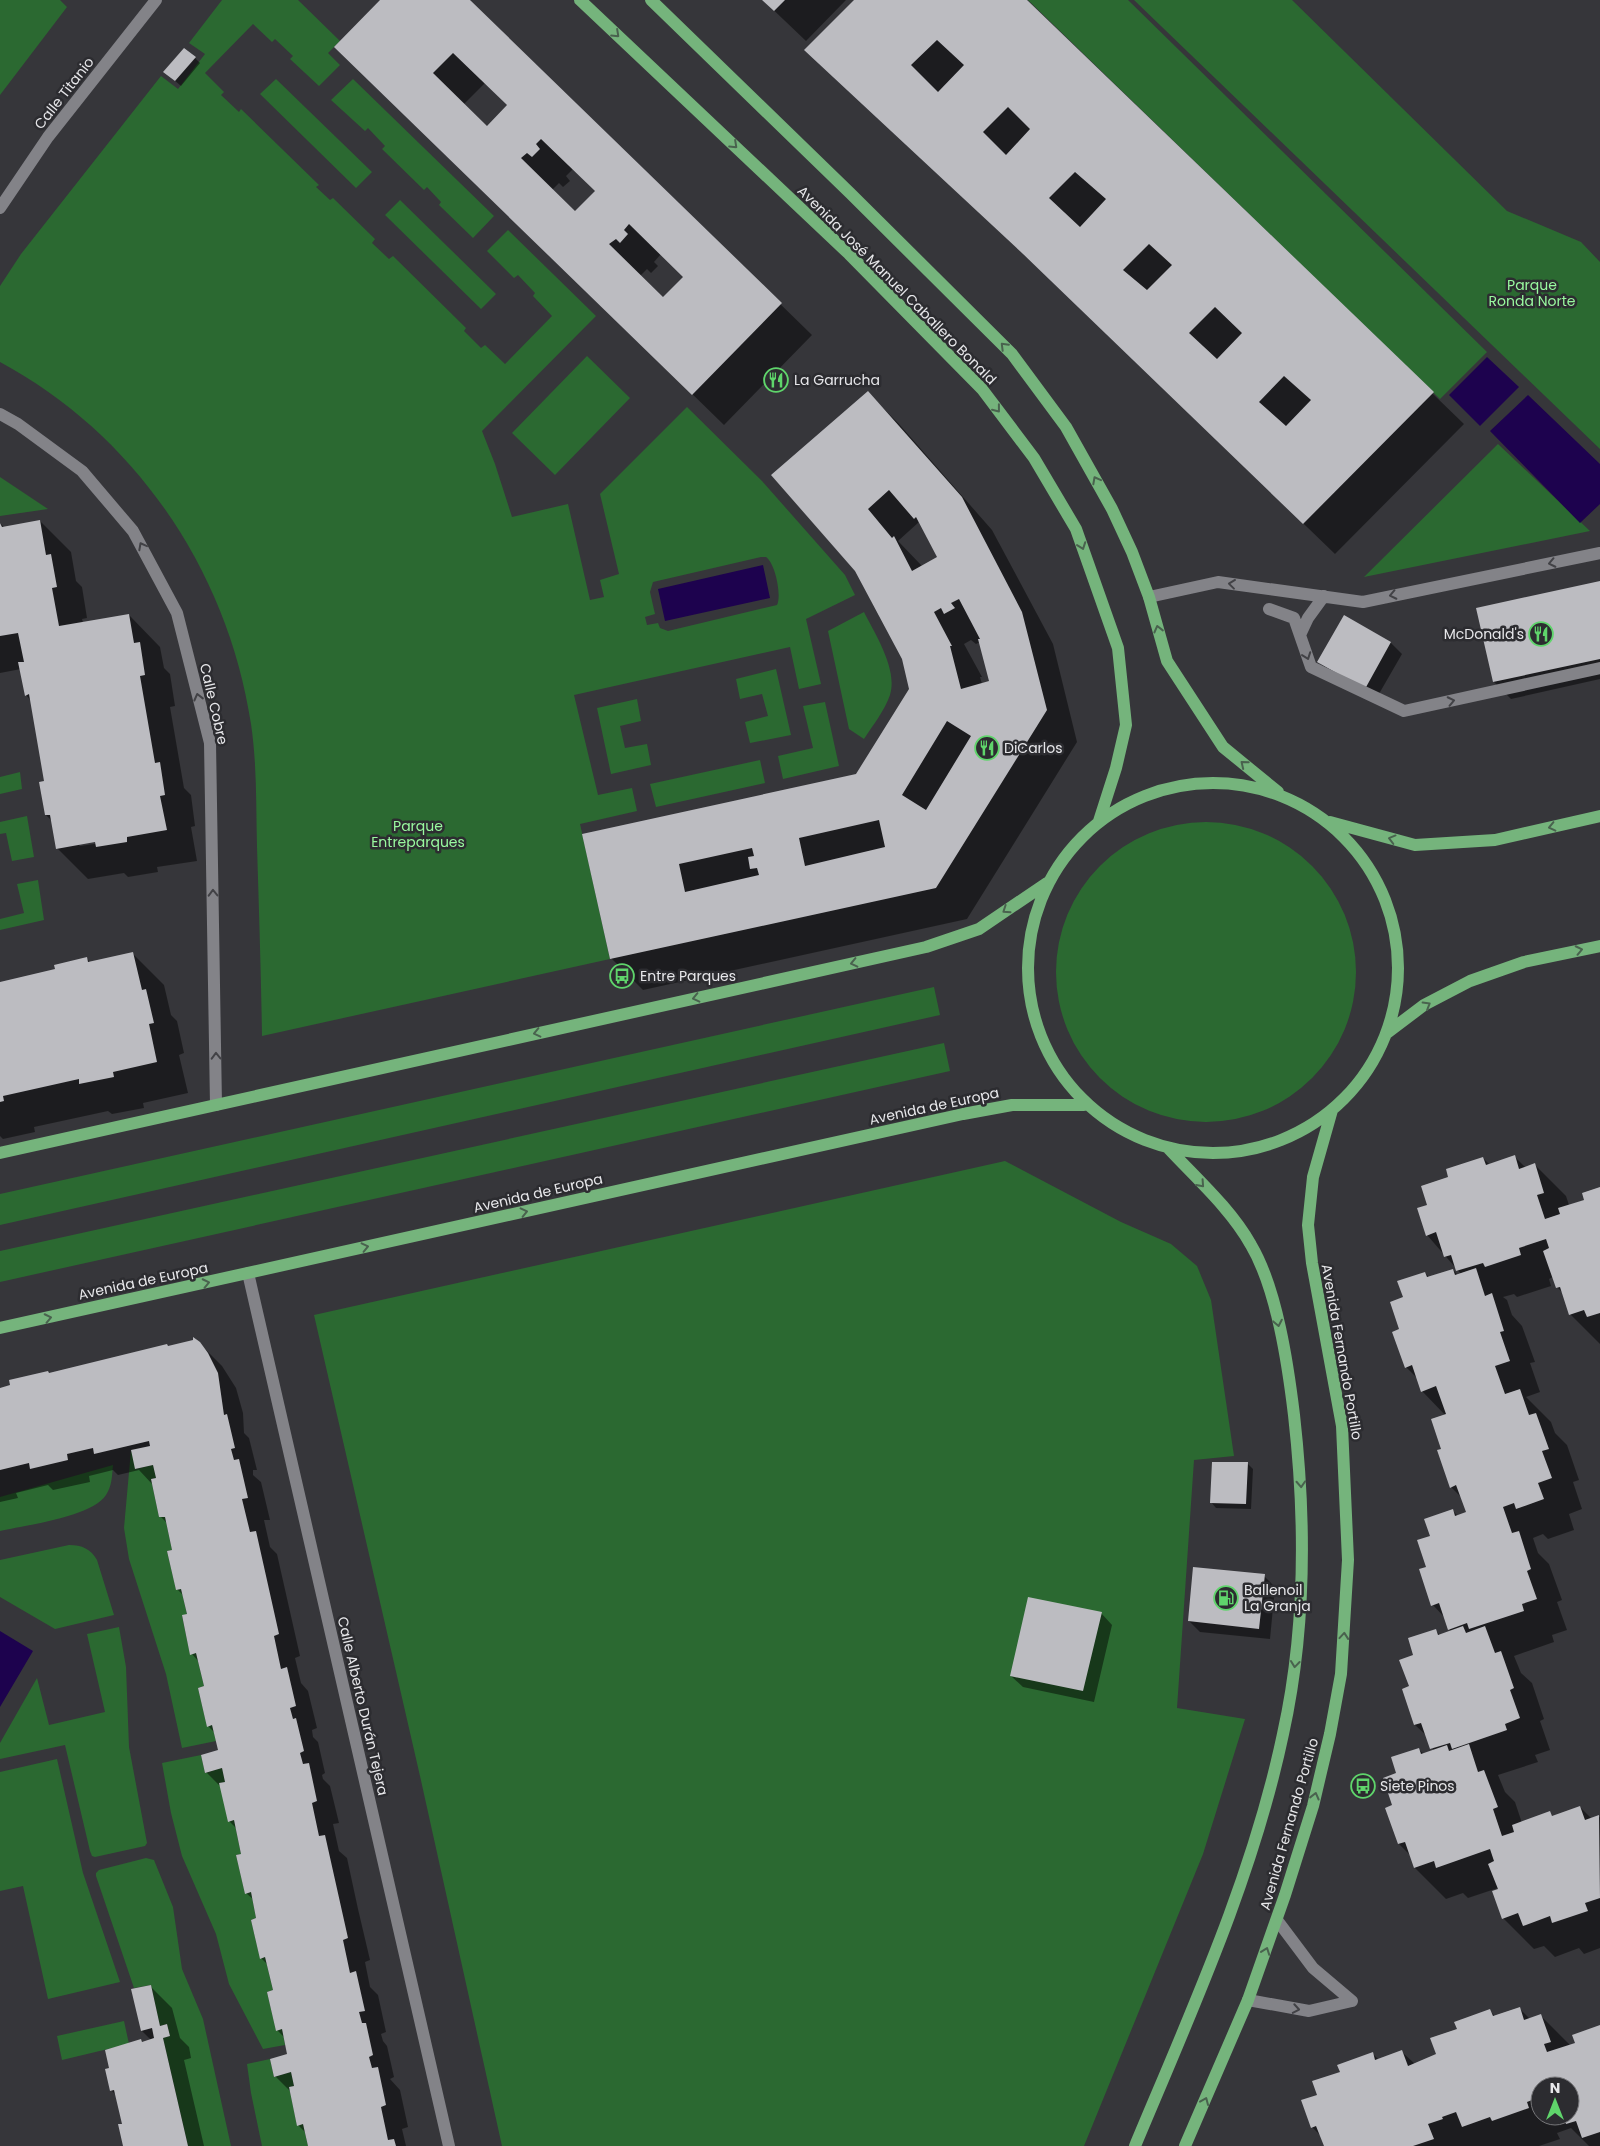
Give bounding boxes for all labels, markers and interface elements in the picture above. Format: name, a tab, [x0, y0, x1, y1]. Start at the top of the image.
one-way arrow	[610, 28, 619, 37]
street label: Calle Titanio	[29, 53, 99, 133]
one-way arrow	[728, 139, 737, 148]
street label: Avenida José Manuel Caballero Bonald	[793, 181, 1001, 389]
park label: Parque Ronda Norte	[1489, 275, 1576, 311]
one-way arrow	[1001, 343, 1010, 352]
restaurant icon: La Garrucha	[763, 367, 789, 393]
place label: La Garrucha	[794, 370, 880, 390]
one-way arrow	[991, 403, 999, 412]
one-way arrow	[1093, 476, 1103, 485]
one-way arrow	[1076, 542, 1086, 550]
one-way arrow	[138, 543, 148, 552]
one-way arrow	[1548, 557, 1557, 568]
one-way arrow	[1228, 579, 1236, 590]
one-way arrow	[1389, 590, 1397, 600]
restaurant icon: McDonald's	[1528, 621, 1554, 647]
place label: McDonald's	[1444, 624, 1524, 644]
one-way arrow	[1154, 626, 1164, 634]
one-way arrow	[1301, 651, 1311, 659]
street label: Calle Cobre	[195, 661, 233, 747]
one-way arrow	[193, 693, 204, 702]
one-way arrow	[1446, 696, 1455, 707]
restaurant icon: DiCarlos	[974, 735, 1000, 761]
place label: DiCarlos	[1004, 738, 1063, 758]
one-way arrow	[1241, 762, 1250, 770]
park label: Parque Entreparques	[371, 816, 465, 852]
one-way arrow	[1548, 821, 1557, 832]
one-way arrow	[1389, 834, 1397, 844]
one-way arrow	[207, 889, 218, 897]
one-way arrow	[1003, 904, 1012, 913]
one-way arrow	[1574, 946, 1583, 956]
one-way arrow	[850, 957, 859, 968]
bus stop icon: Entre Parques	[609, 963, 635, 989]
place label: Entre Parques	[640, 966, 736, 986]
one-way arrow	[691, 992, 700, 1003]
one-way arrow	[1421, 1001, 1430, 1011]
one-way arrow	[533, 1028, 542, 1038]
one-way arrow	[210, 1052, 221, 1060]
street label: Avenida de Europa	[867, 1082, 1001, 1130]
street label: Avenida de Europa	[471, 1168, 605, 1218]
one-way arrow	[1195, 1178, 1204, 1187]
one-way arrow	[519, 1207, 528, 1218]
one-way arrow	[360, 1242, 369, 1253]
street label: Avenida de Europa	[76, 1257, 210, 1305]
street label: Avenida Fernando Portillo	[1317, 1263, 1367, 1442]
one-way arrow	[202, 1278, 211, 1289]
one-way arrow	[43, 1313, 52, 1323]
one-way arrow	[1272, 1319, 1283, 1328]
one-way arrow	[1295, 1480, 1306, 1488]
place label: Ballenoil La Granja	[1244, 1580, 1311, 1616]
fuel station icon: Ballenoil La Granja	[1213, 1585, 1239, 1611]
street label: Calle Alberto Durán Tejera	[333, 1615, 393, 1797]
one-way arrow	[1338, 1632, 1349, 1640]
one-way arrow	[1290, 1660, 1301, 1668]
street label: Avenida Fernando Portillo	[1255, 1736, 1323, 1912]
bus stop icon: Siete Pinos	[1350, 1773, 1376, 1799]
place label: Siete Pinos	[1380, 1776, 1455, 1796]
one-way arrow	[1309, 1792, 1320, 1801]
one-way arrow	[1260, 1947, 1270, 1956]
one-way arrow	[1292, 2003, 1301, 2013]
north arrow	[1530, 2076, 1580, 2126]
text: N	[1550, 2078, 1560, 2098]
one-way arrow	[1198, 2097, 1209, 2106]

